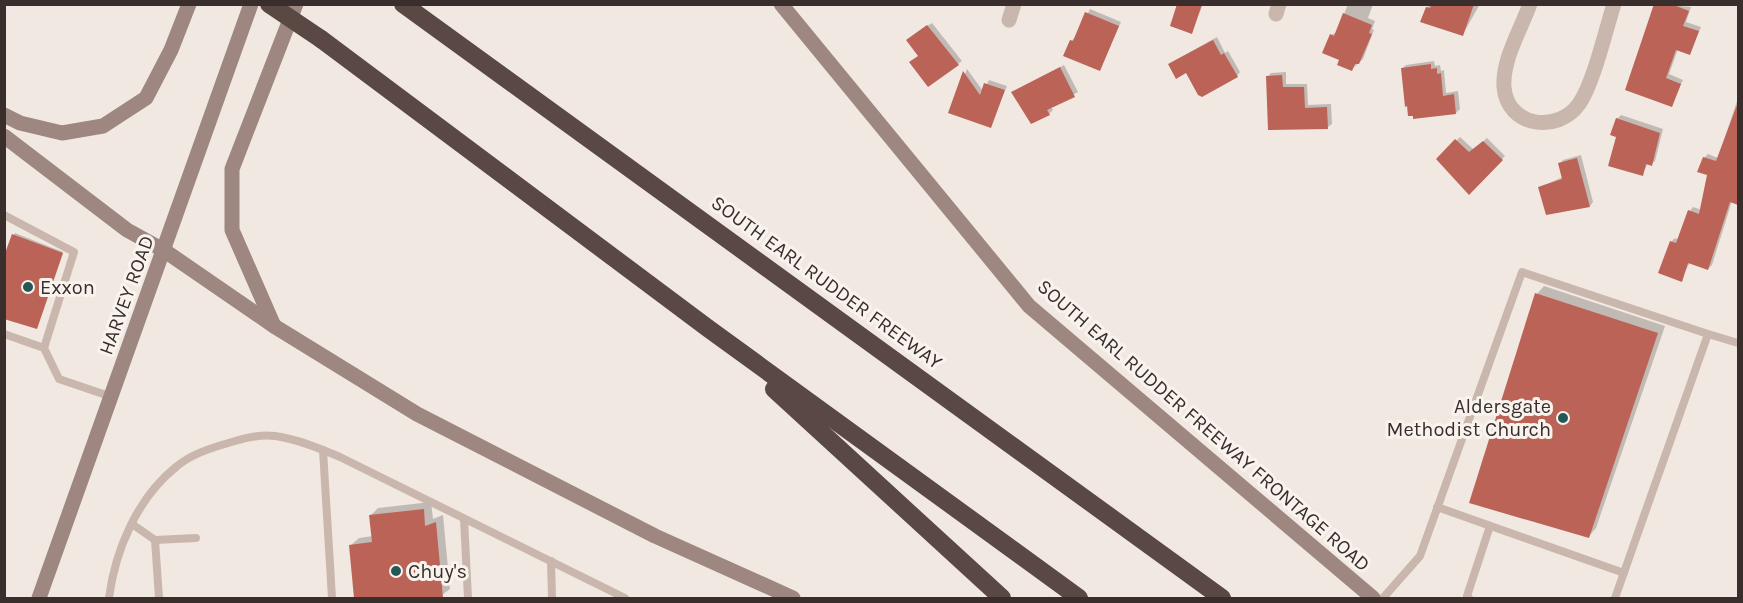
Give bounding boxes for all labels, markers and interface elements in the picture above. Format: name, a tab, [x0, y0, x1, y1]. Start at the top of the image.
street label: SOUTH EARL RUDDER FREEWAY	[707, 191, 947, 374]
street label: HARVEY ROAD	[94, 232, 159, 358]
street label: SOUTH EARL RUDDER FREEWAY FRONTAGE ROAD	[1033, 275, 1375, 576]
place label: Exxon	[40, 276, 95, 299]
marker: Exxon	[21, 280, 35, 294]
place label: Aldersgate Methodist Church	[1387, 395, 1551, 441]
marker: Aldersgate Methodist Church	[1556, 411, 1570, 425]
place label: Chuy's	[408, 560, 467, 583]
marker: Chuy's	[389, 564, 403, 578]

